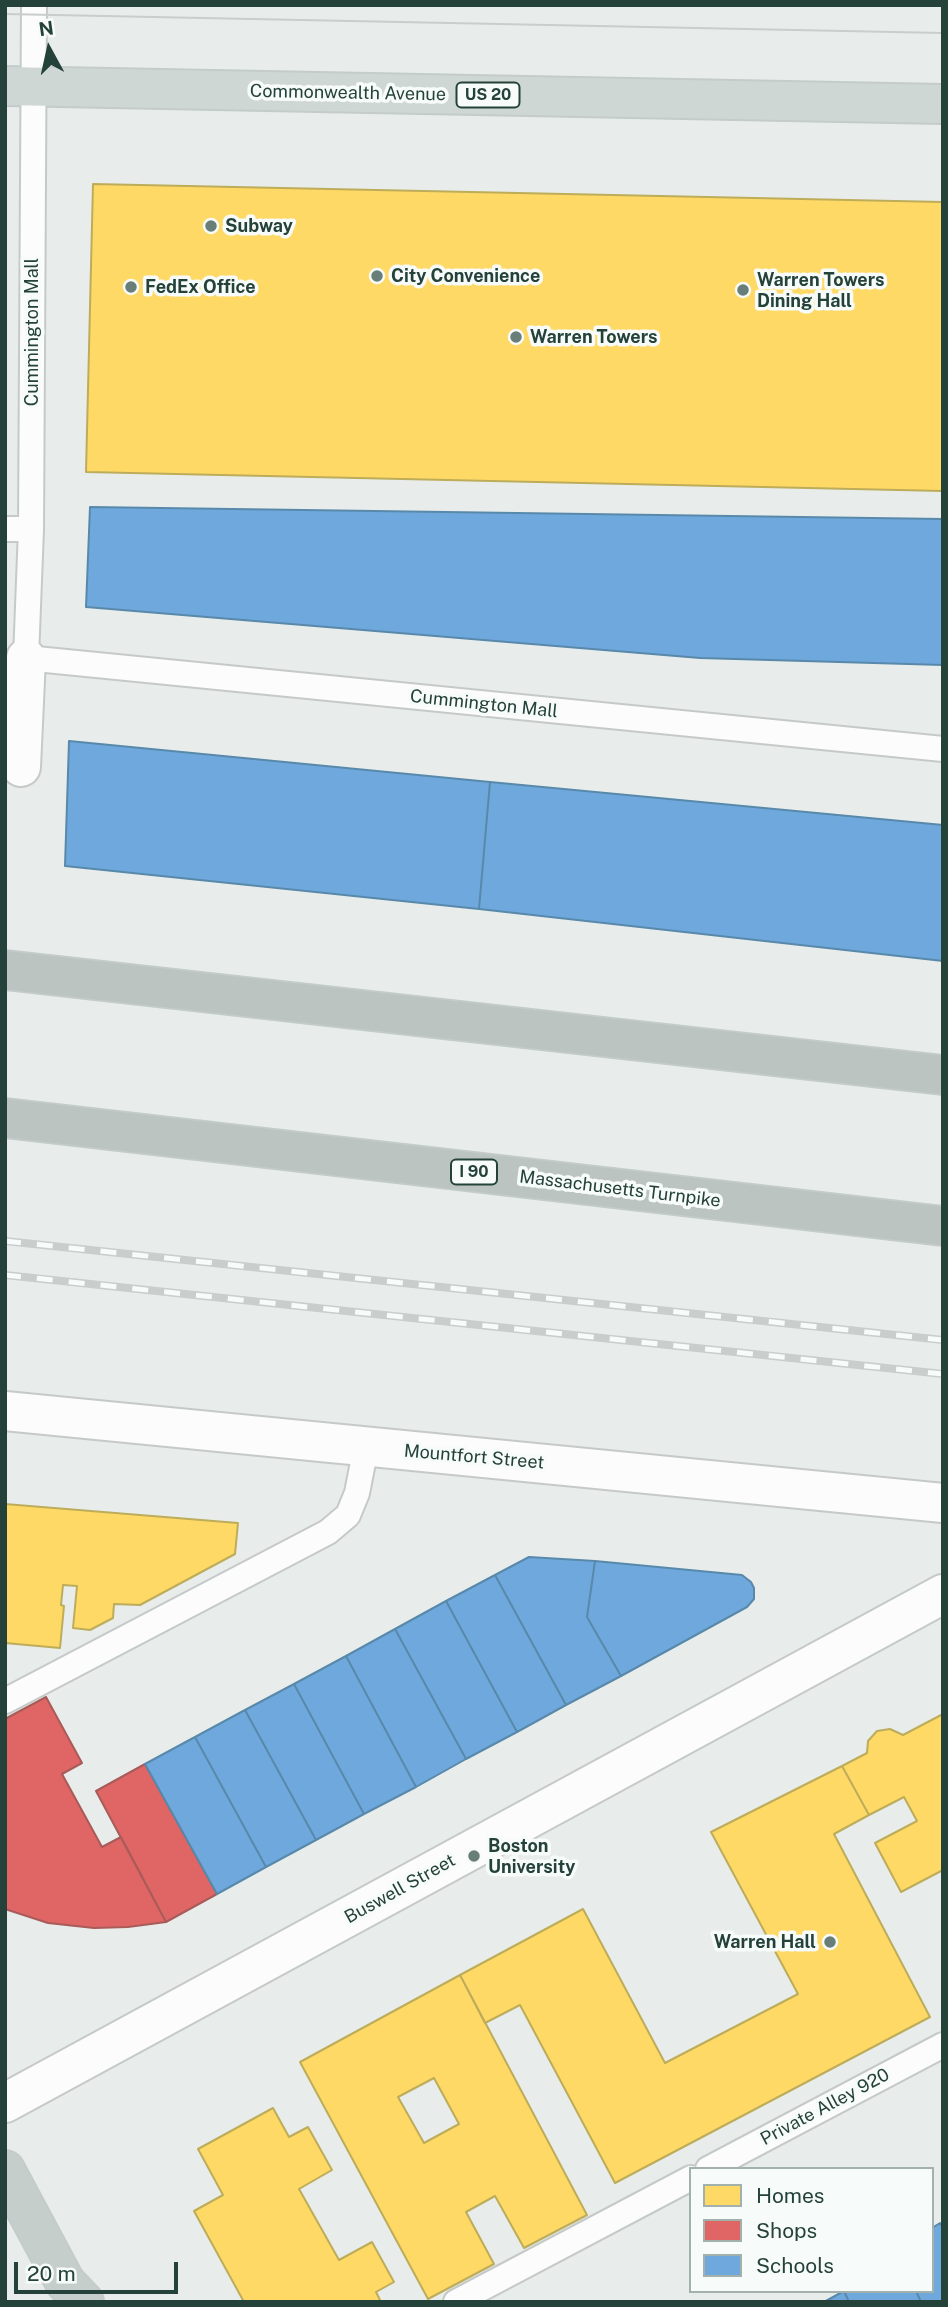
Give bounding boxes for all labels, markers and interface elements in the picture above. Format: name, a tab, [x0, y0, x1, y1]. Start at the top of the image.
north arrow	[14, 14, 84, 84]
text: N	[37, 16, 55, 40]
street label: Commonwealth Avenue	[250, 80, 446, 106]
road number: US 20	[456, 82, 520, 108]
place label: Subway	[225, 215, 293, 237]
marker: Subway	[203, 218, 219, 234]
street label: Cummington Mall	[21, 258, 43, 406]
place label: City Convenience	[391, 265, 540, 287]
marker: City Convenience	[369, 268, 385, 284]
place label: Warren Towers Dining Hall	[757, 269, 885, 312]
place label: FedEx Office	[145, 276, 256, 298]
marker: FedEx Office	[123, 279, 139, 295]
marker: Warren Towers Dining Hall	[735, 282, 751, 298]
place label: Warren Towers	[530, 326, 658, 348]
marker: Warren Towers	[508, 329, 524, 345]
street label: Cummington Mall	[409, 685, 559, 723]
road number: I 90	[451, 1160, 497, 1184]
street label: Massachusetts Turnpike	[518, 1166, 722, 1212]
street label: Mountfort Street	[403, 1440, 545, 1474]
place label: Boston University	[488, 1835, 575, 1878]
marker: Boston University	[466, 1848, 482, 1864]
street label: Buswell Street	[341, 1850, 459, 1928]
place label: Warren Hall	[714, 1931, 816, 1953]
marker: Warren Hall	[822, 1934, 838, 1950]
street label: Private Alley 920	[757, 2064, 893, 2150]
legend	[689, 2167, 934, 2293]
text: Homes	[756, 2183, 824, 2208]
text: Shops	[756, 2218, 817, 2243]
scale bar	[18, 2248, 182, 2292]
text: Schools	[756, 2253, 834, 2278]
text: 20 m	[27, 2261, 76, 2286]

